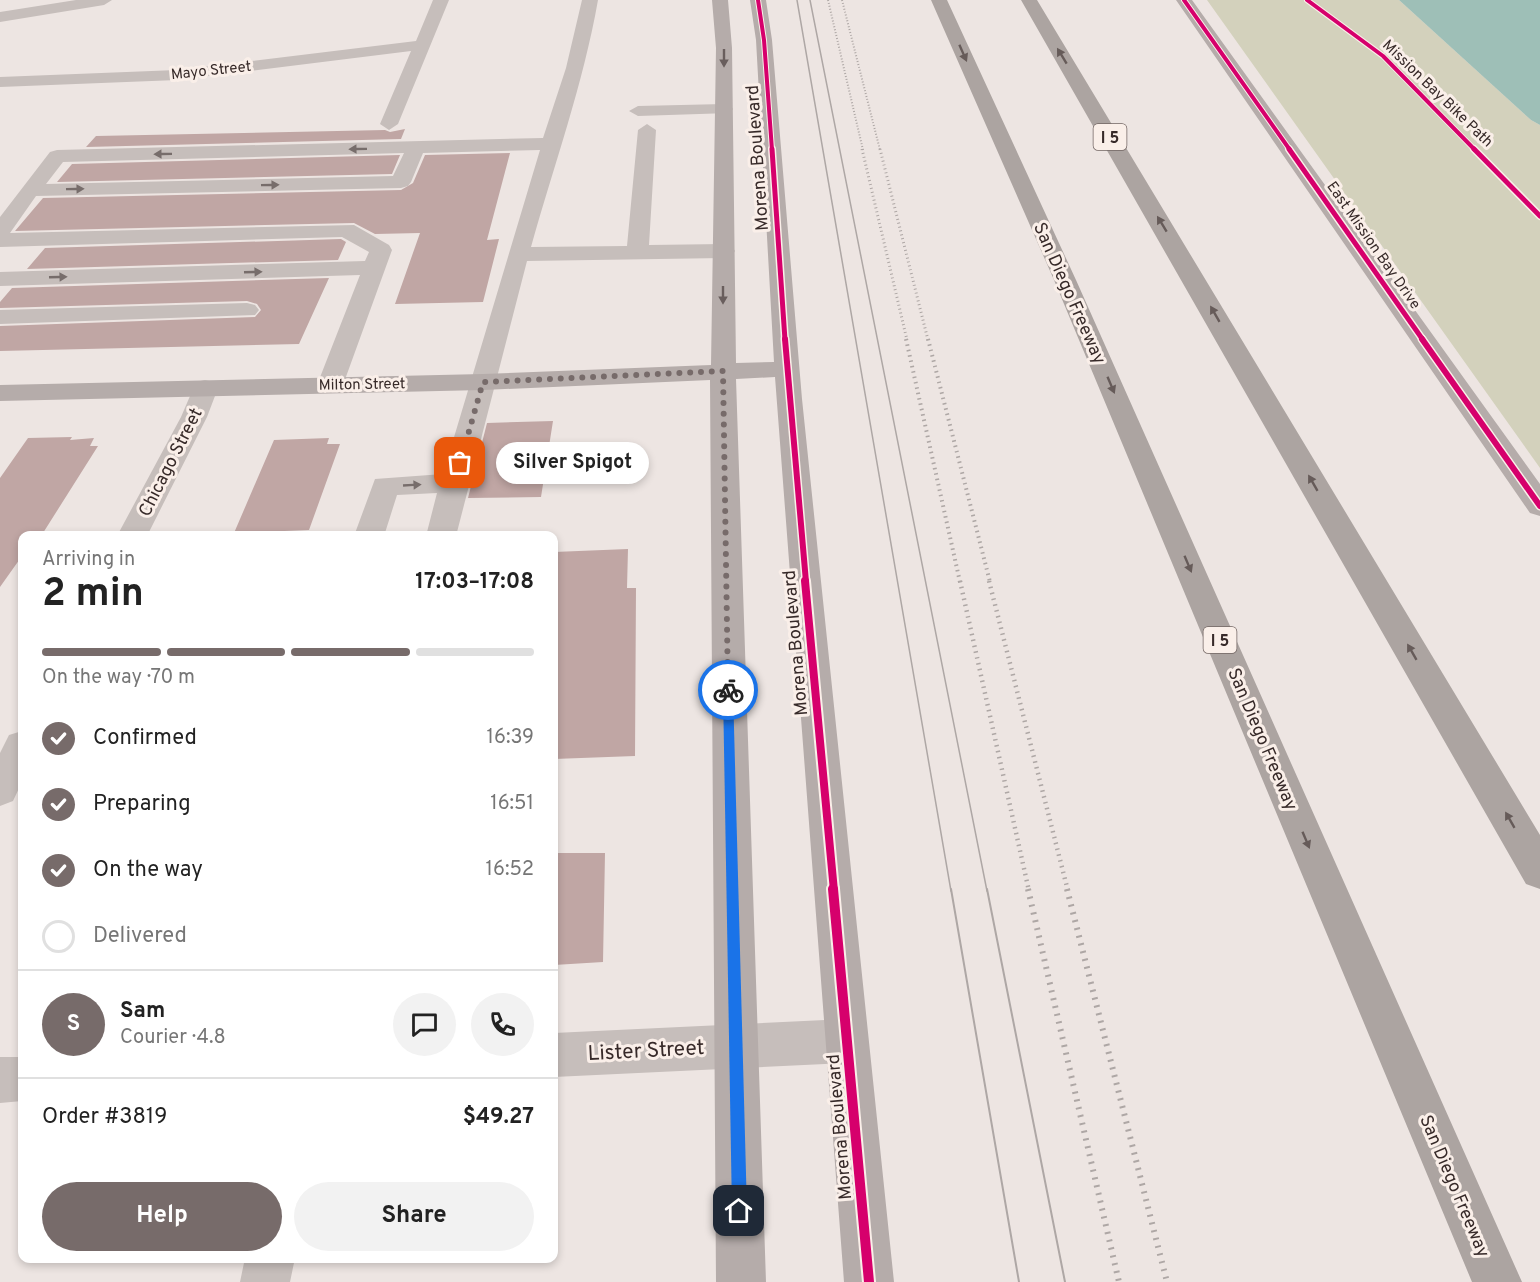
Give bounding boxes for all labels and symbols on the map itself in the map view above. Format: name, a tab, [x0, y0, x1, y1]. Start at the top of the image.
street label: Mission Bay Bike Path	[1378, 36, 1496, 152]
one-way arrow	[959, 45, 968, 62]
one-way arrow	[1057, 47, 1067, 64]
one-way arrow	[719, 49, 729, 68]
street label: Mayo Street	[170, 58, 252, 85]
street label: Morena Boulevard	[742, 84, 775, 232]
road number: I 5	[1094, 124, 1126, 150]
one-way arrow	[348, 144, 367, 154]
one-way arrow	[153, 149, 172, 159]
street label: East Mission Bay Drive	[1321, 178, 1424, 313]
one-way arrow	[261, 180, 280, 190]
one-way arrow	[66, 185, 85, 194]
one-way arrow	[1156, 216, 1167, 232]
street label: San Diego Freeway	[1027, 219, 1110, 368]
one-way arrow	[244, 267, 263, 276]
one-way arrow	[49, 273, 68, 282]
one-way arrow	[718, 286, 728, 305]
one-way arrow	[1209, 306, 1220, 322]
street label: Milton Street	[318, 375, 406, 396]
one-way arrow	[1106, 376, 1116, 394]
street label: Chicago Street	[134, 405, 209, 521]
pin	[434, 437, 485, 488]
callout: Silver Spigot	[496, 442, 649, 484]
one-way arrow	[1308, 474, 1318, 491]
one-way arrow	[403, 480, 422, 489]
one-way arrow	[1183, 556, 1193, 574]
street label: Morena Boulevard	[779, 569, 814, 717]
road number: I 5	[1204, 627, 1236, 653]
one-way arrow	[1407, 643, 1417, 660]
courier	[698, 660, 758, 720]
street label: San Diego Freeway	[1221, 665, 1302, 814]
one-way arrow	[1505, 812, 1516, 828]
one-way arrow	[1302, 831, 1311, 848]
street label: Lister Street	[587, 1035, 705, 1068]
street label: Morena Boulevard	[823, 1053, 858, 1201]
street label: San Diego Freeway	[1413, 1112, 1494, 1261]
pin	[713, 1185, 764, 1236]

